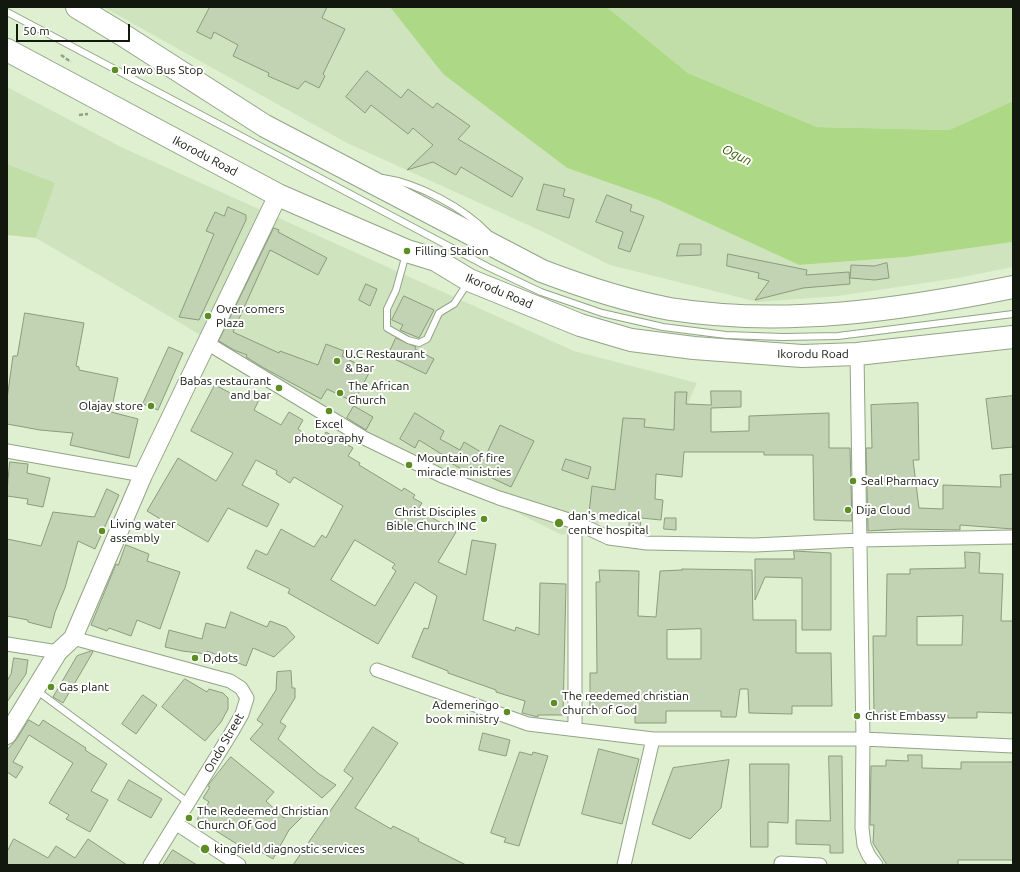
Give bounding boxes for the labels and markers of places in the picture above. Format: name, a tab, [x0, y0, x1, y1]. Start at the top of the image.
place label: Irawo Bus Stop	[123, 63, 203, 77]
marker: Irawo Bus Stop	[110, 65, 120, 75]
place label: Filling Station	[415, 244, 489, 258]
marker: Filling Station	[402, 246, 412, 256]
place label: Over comers Plaza	[216, 302, 284, 330]
marker: Over comers Plaza	[203, 311, 213, 321]
place label: U.C Restaurant & Bar	[345, 347, 425, 375]
marker: U.C Restaurant & Bar	[332, 356, 342, 366]
place label: Babas restaurant and bar	[180, 374, 271, 402]
place label: The African Church	[348, 379, 409, 407]
marker: Babas restaurant and bar	[274, 383, 284, 393]
marker: The African Church	[335, 388, 345, 398]
place label: Olajay store	[79, 399, 143, 413]
marker: Olajay store	[146, 401, 156, 411]
marker: Excel photography	[324, 406, 334, 416]
place label: Excel photography	[294, 417, 364, 445]
place label: Mountain of fire miracle ministries	[417, 451, 511, 479]
marker: Mountain of fire miracle ministries	[404, 460, 414, 470]
place label: Seal Pharmacy	[861, 474, 939, 488]
marker: Seal Pharmacy	[848, 476, 858, 486]
place label: Dija Cloud	[856, 503, 911, 517]
place label: Christ Disciples Bible Church INC	[386, 505, 476, 533]
marker: Dija Cloud	[843, 505, 853, 515]
place label: dan's medical centre hospital	[568, 509, 649, 537]
marker: Christ Disciples Bible Church INC	[479, 514, 489, 524]
place label: Living water assembly	[110, 517, 176, 545]
marker: dan's medical centre hospital	[553, 517, 565, 529]
marker: Living water assembly	[97, 526, 107, 536]
place label: D,dots	[203, 651, 238, 665]
marker: D,dots	[190, 653, 200, 663]
place label: Gas plant	[59, 680, 109, 694]
marker: Gas plant	[46, 682, 56, 692]
place label: The reedemed christian church of God	[562, 689, 689, 717]
place label: Ademeringo book ministry	[426, 698, 499, 726]
marker: The reedemed christian church of God	[549, 698, 559, 708]
marker: Ademeringo book ministry	[502, 707, 512, 717]
place label: Christ Embassy	[865, 709, 946, 723]
marker: Christ Embassy	[852, 711, 862, 721]
place label: The Redeemed Christian Church Of God	[197, 804, 329, 832]
marker: The Redeemed Christian Church Of God	[184, 813, 194, 823]
place label: kingfield diagnostic services	[214, 842, 365, 856]
marker: kingfield diagnostic services	[199, 843, 211, 855]

